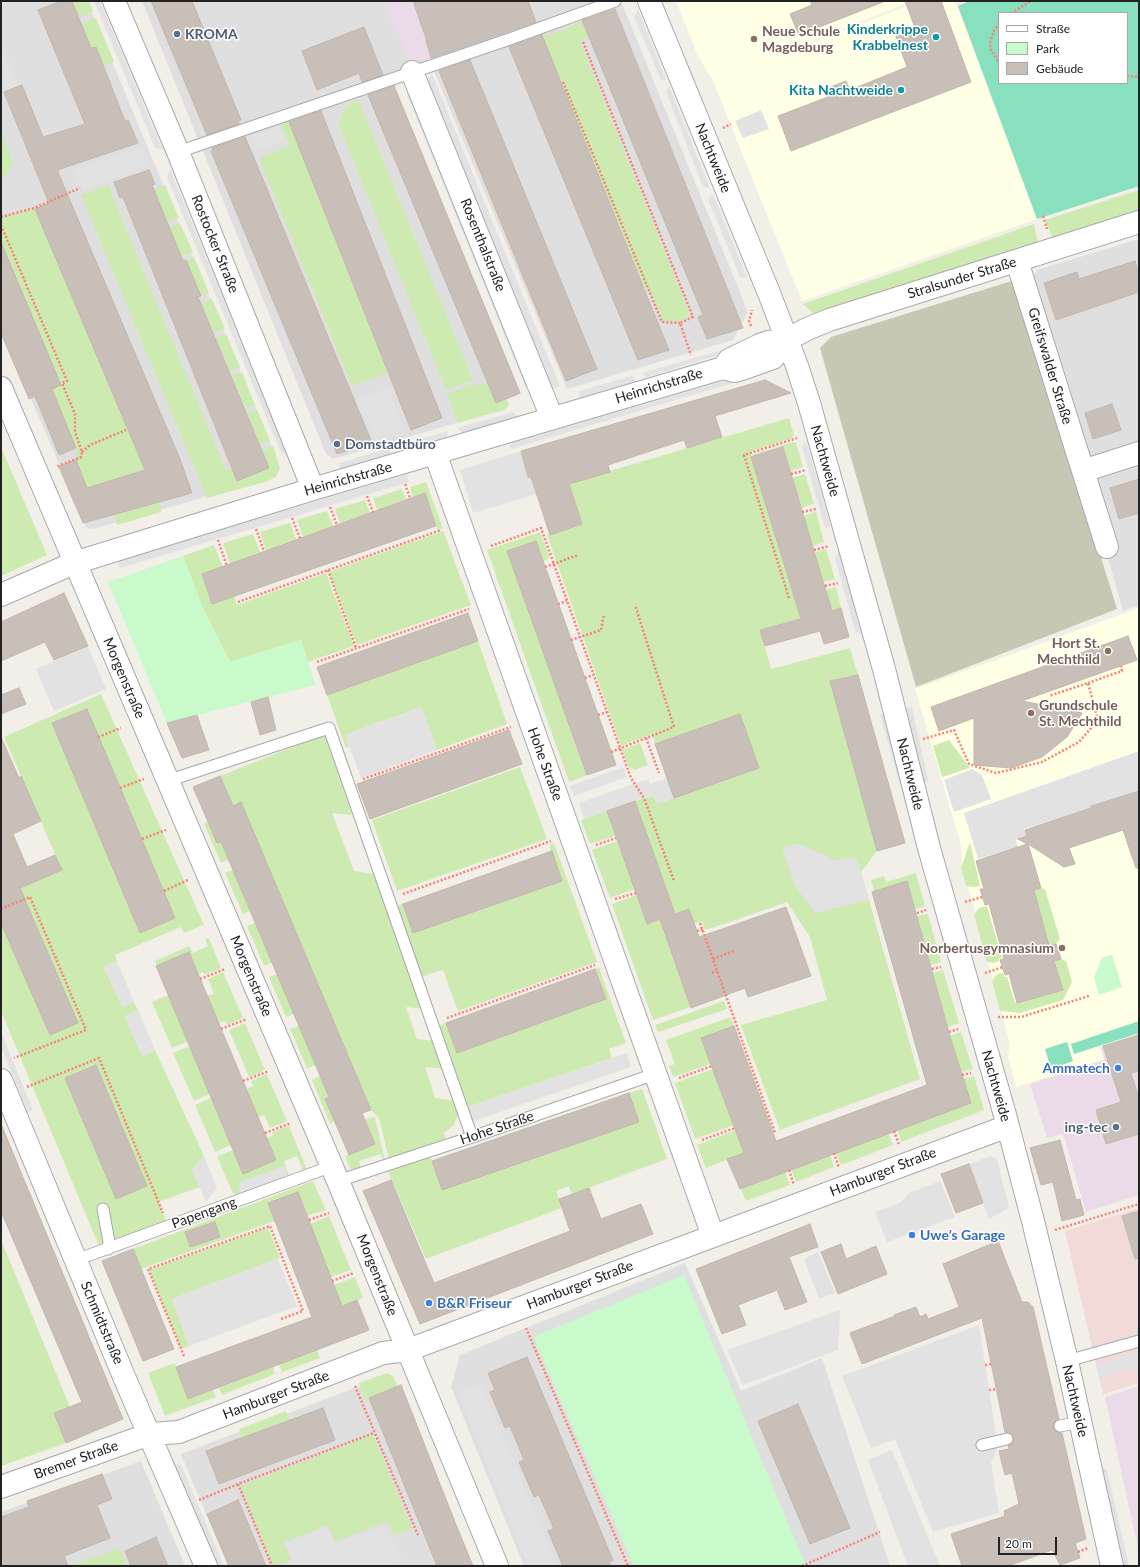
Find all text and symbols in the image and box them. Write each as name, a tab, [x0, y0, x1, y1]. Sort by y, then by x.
legend	[998, 12, 1128, 84]
place label: Kinderkrippe Krabbelnest	[847, 21, 928, 54]
text: Straße	[1036, 21, 1070, 36]
place label: Neue Schule Magdeburg	[762, 23, 840, 56]
place label: KROMA	[185, 26, 238, 42]
marker: KROMA	[172, 29, 182, 39]
marker: Kinderkrippe Krabbelnest	[931, 32, 941, 42]
marker: Neue Schule Magdeburg	[749, 34, 759, 44]
text: Park	[1036, 41, 1059, 56]
text: Gebäude	[1036, 61, 1083, 76]
place label: Kita Nachtweide	[789, 82, 893, 98]
marker: Kita Nachtweide	[896, 85, 906, 95]
street label: Nachtweide	[691, 121, 735, 195]
street label: Rostocker Straße	[188, 192, 242, 296]
street label: Rosenthalstraße	[457, 196, 509, 294]
street label: Stralsunder Straße	[906, 253, 1018, 303]
street label: Greifswalder Straße	[1024, 305, 1076, 427]
street label: Heinrichstraße	[613, 365, 705, 407]
street label: Nachtweide	[807, 423, 843, 499]
place label: Domstadtbüro	[345, 436, 436, 452]
marker: Domstadtbüro	[332, 439, 342, 449]
street label: Heinrichstraße	[302, 458, 394, 500]
street label: Morgenstraße	[99, 635, 149, 721]
place label: Hort St. Mechthild	[1037, 635, 1100, 668]
marker: Hort St. Mechthild	[1103, 646, 1113, 656]
place label: Grundschule St. Mechthild	[1039, 697, 1121, 730]
marker: Grundschule St. Mechthild	[1026, 708, 1036, 718]
street label: Hohe Straße	[524, 725, 566, 803]
street label: Nachtweide	[893, 736, 927, 812]
street label: Morgenstraße	[226, 933, 276, 1019]
place label: Norbertusgymnasium	[919, 940, 1054, 956]
marker: Norbertusgymnasium	[1057, 943, 1067, 953]
street label: Nachtweide	[978, 1048, 1014, 1124]
place label: Ammatech	[1043, 1060, 1110, 1076]
marker: Ammatech	[1113, 1063, 1123, 1073]
street label: Hohe Straße	[458, 1108, 536, 1148]
place label: ing-tec	[1065, 1119, 1108, 1135]
marker: ing-tec	[1111, 1122, 1121, 1132]
street label: Hamburger Straße	[827, 1144, 939, 1200]
street label: Papengang	[169, 1194, 239, 1232]
place label: Uwe’s Garage	[920, 1227, 1005, 1243]
marker: Uwe’s Garage	[907, 1230, 917, 1240]
street label: Morgenstraße	[353, 1232, 401, 1318]
street label: Hamburger Straße	[524, 1257, 636, 1313]
street label: Schmidtstraße	[77, 1279, 127, 1367]
place label: B&R Friseur	[437, 1295, 512, 1311]
marker: B&R Friseur	[424, 1298, 434, 1308]
street label: Nachtweide	[1059, 1363, 1091, 1439]
street label: Hamburger Straße	[220, 1367, 332, 1423]
street label: Bremer Straße	[32, 1437, 120, 1483]
scale bar	[1000, 1529, 1059, 1555]
text: 20 m	[1005, 1536, 1032, 1551]

